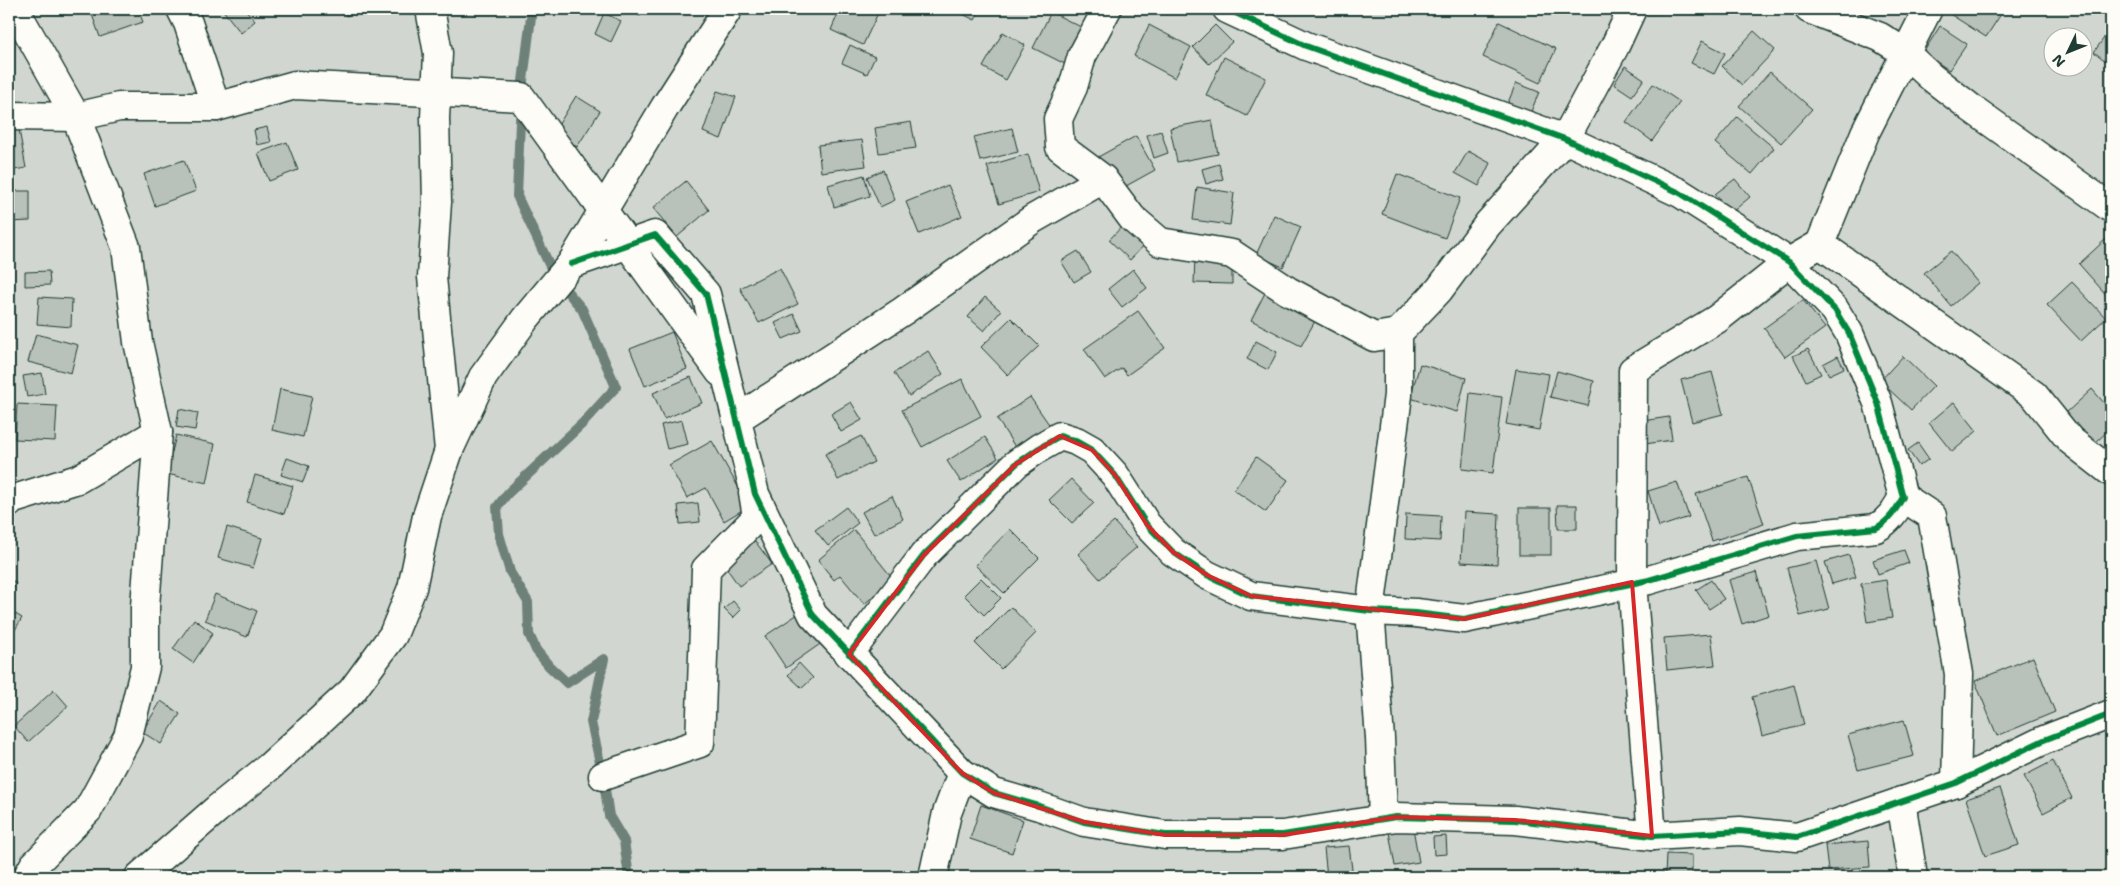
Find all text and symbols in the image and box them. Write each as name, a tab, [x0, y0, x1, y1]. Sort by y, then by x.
north arrow	[2042, 28, 2092, 78]
text: N	[2048, 51, 2069, 71]

